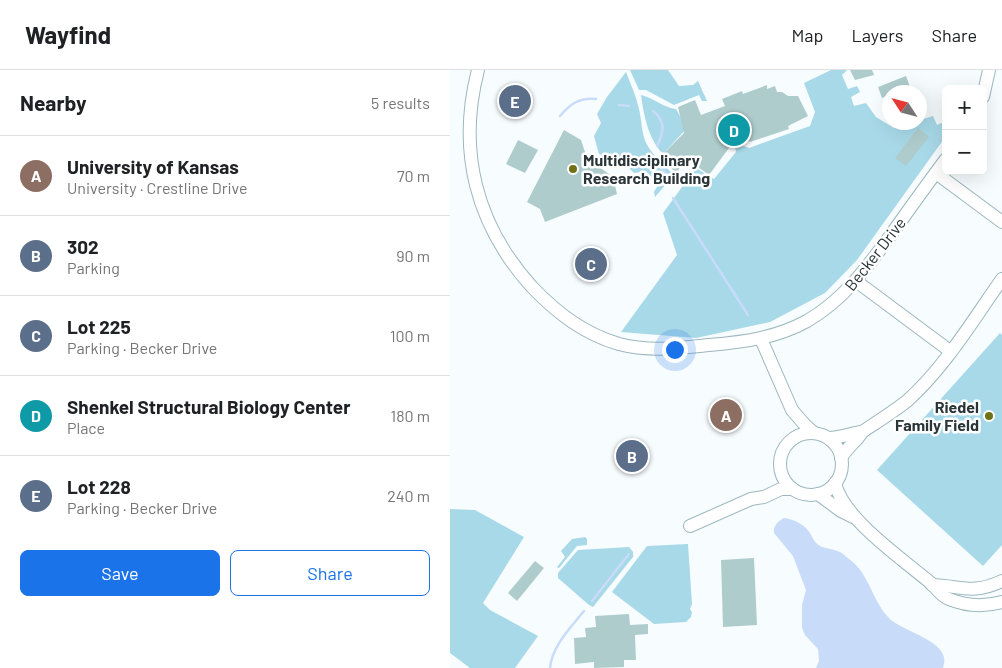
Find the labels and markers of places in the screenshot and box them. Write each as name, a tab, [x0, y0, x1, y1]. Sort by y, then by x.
pin: E	[499, 82, 531, 120]
pin: D	[718, 111, 750, 149]
place label: Multidisciplinary Research Building	[583, 150, 710, 187]
marker: Multidisciplinary Research Building	[567, 163, 579, 175]
pin: C	[575, 245, 607, 283]
pin: A	[710, 396, 742, 434]
place label: Riedel Family Field	[895, 397, 979, 434]
marker: Riedel Family Field	[983, 410, 995, 422]
pin: B	[616, 437, 648, 475]

